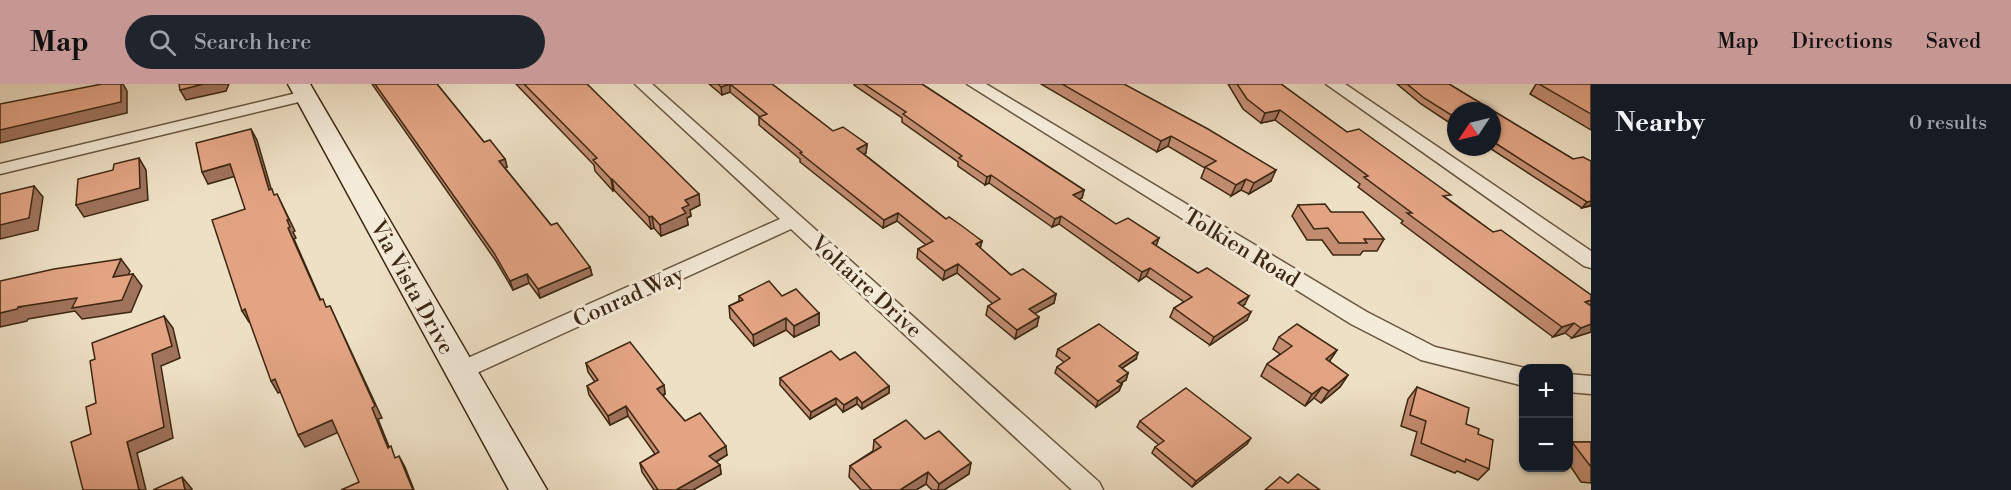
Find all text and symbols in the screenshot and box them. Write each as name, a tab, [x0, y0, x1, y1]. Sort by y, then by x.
search box	[125, 15, 545, 69]
text: Map	[30, 25, 89, 60]
icon: search	[146, 26, 179, 59]
text: Search here	[194, 29, 311, 56]
text: Map	[1717, 29, 1759, 55]
text: Directions	[1792, 29, 1893, 55]
text: Saved	[1926, 29, 1981, 55]
north arrow	[1447, 102, 1501, 156]
text: Nearby	[1615, 107, 1705, 139]
text: 0 results	[1909, 111, 1987, 136]
street label: Tolkien Road	[1178, 203, 1305, 294]
street label: Via Vista Drive	[363, 215, 460, 359]
street label: Voltaire Drive	[804, 230, 927, 344]
street label: Conrad Way	[569, 261, 688, 334]
map controls	[1519, 364, 1573, 472]
button: +	[1519, 364, 1573, 418]
button: −	[1519, 418, 1573, 472]

